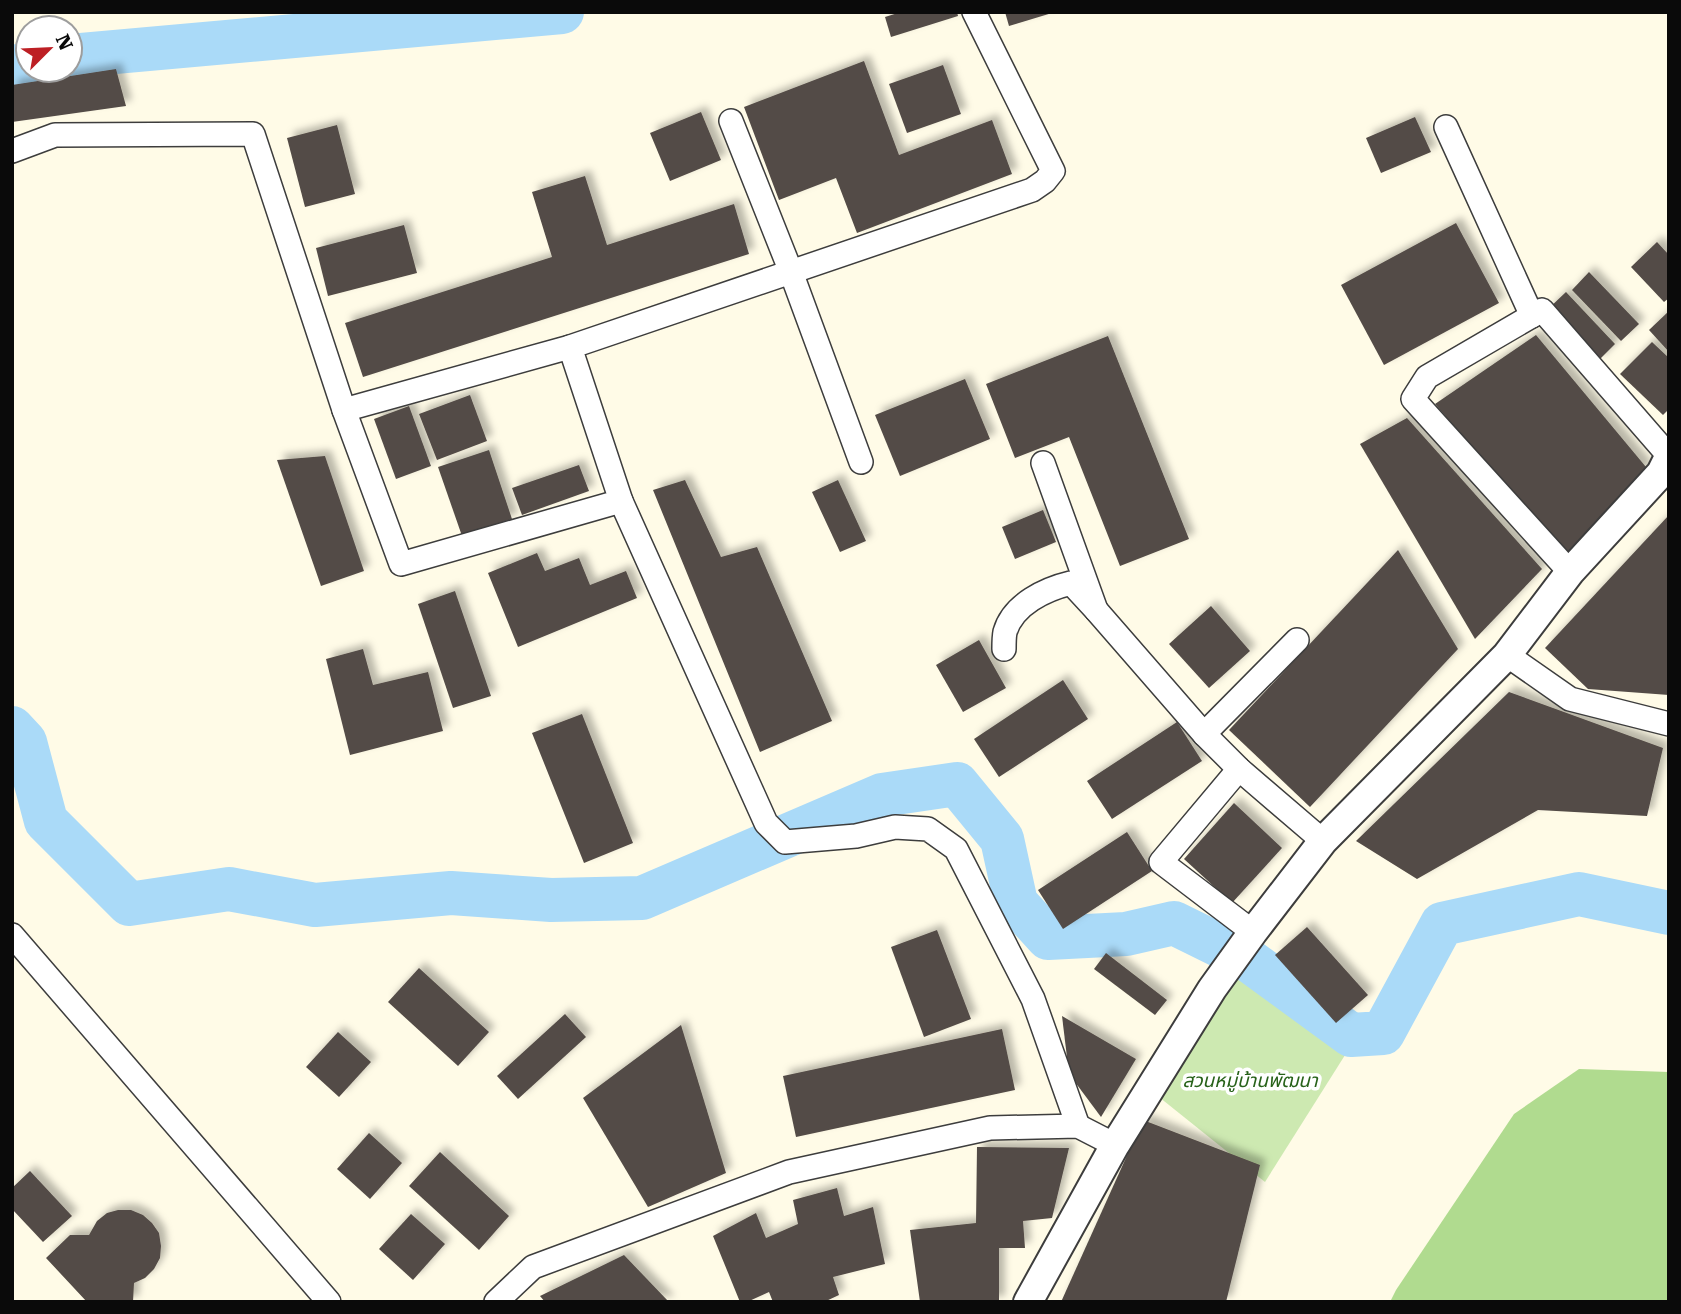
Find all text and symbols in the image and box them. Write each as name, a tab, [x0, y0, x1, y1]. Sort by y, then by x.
north arrow	[14, 14, 84, 84]
text: N	[51, 31, 78, 54]
park label: สวนหมู่บ้านพัฒนา	[1182, 1069, 1319, 1093]

